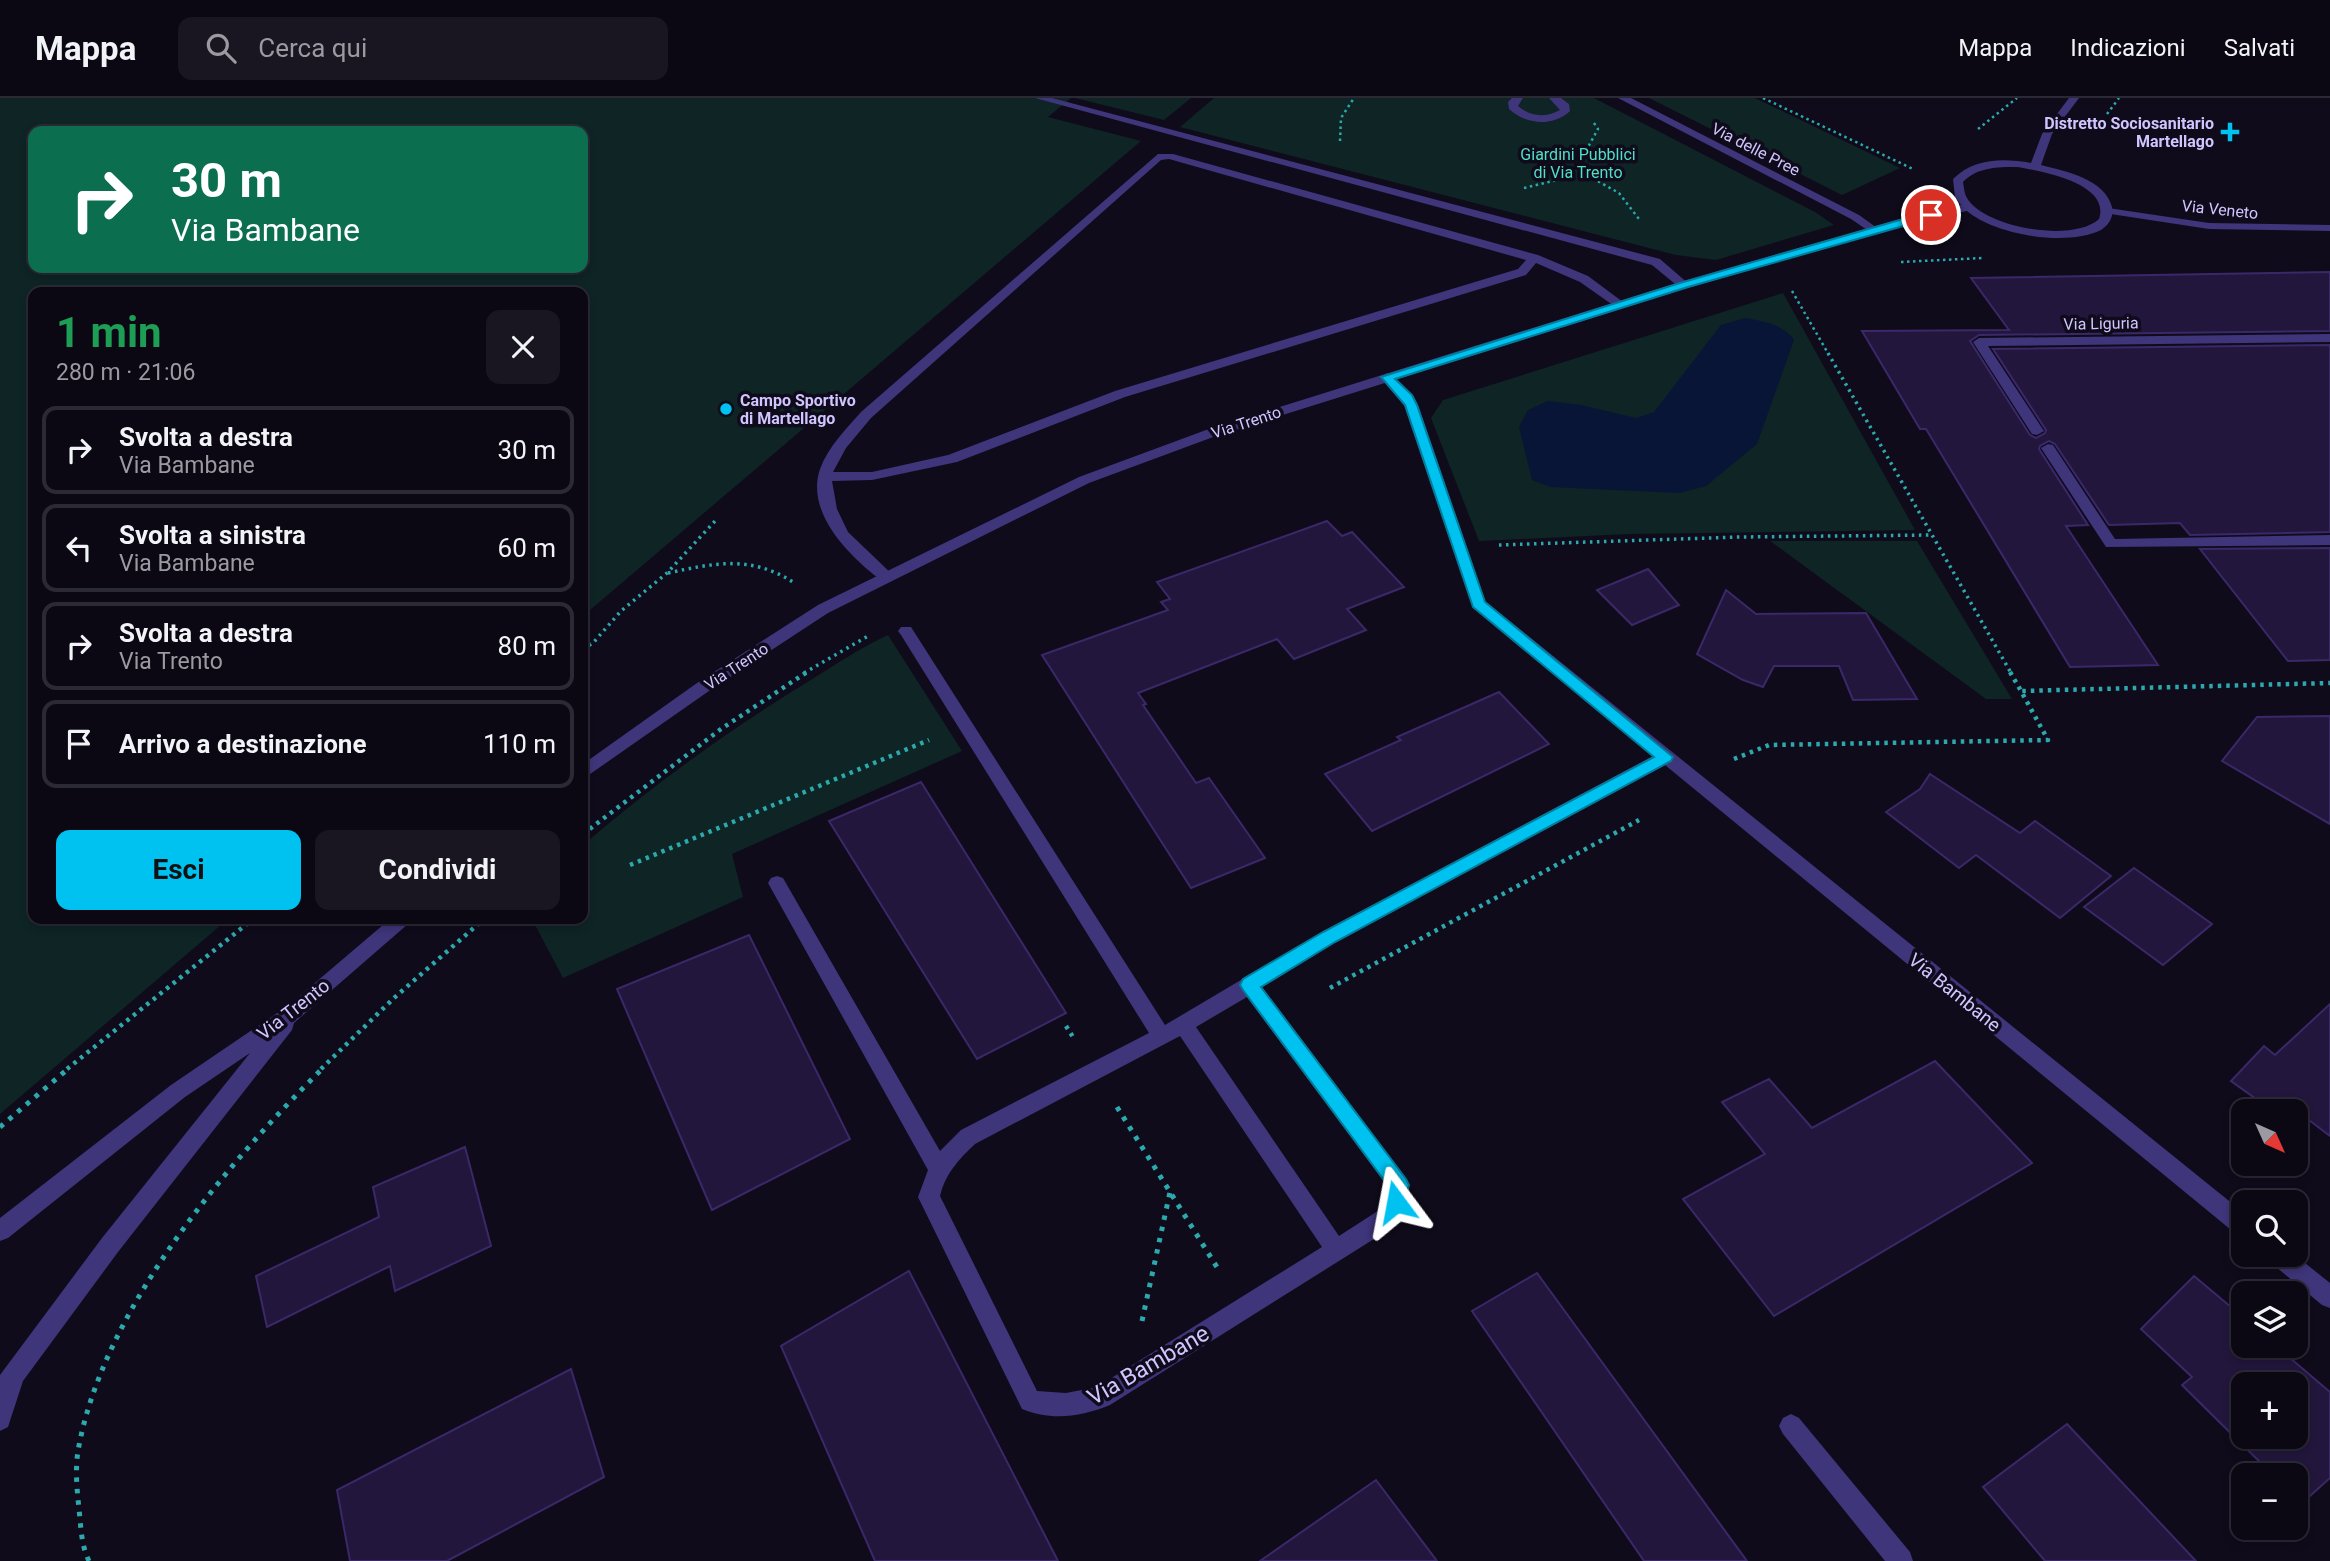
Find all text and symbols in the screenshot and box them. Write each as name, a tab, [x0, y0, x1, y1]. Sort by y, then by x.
search box	[178, 17, 668, 80]
text: Mappa	[35, 29, 136, 68]
icon: search	[202, 29, 240, 67]
text: Cerca qui	[258, 33, 367, 63]
text: Mappa	[1958, 34, 2032, 62]
text: Indicazioni	[2070, 34, 2186, 62]
text: Salvati	[2224, 34, 2295, 62]
place label: Distretto Sociosanitario Martellago	[2044, 114, 2214, 151]
street label: Via delle Pree	[1708, 119, 1803, 180]
marker: Distretto Sociosanitario Martellago	[2220, 122, 2240, 142]
park label: Giardini Pubblici di Via Trento	[1520, 145, 1636, 182]
text: 30 m	[171, 152, 282, 209]
icon: right	[56, 154, 147, 245]
pin	[1901, 185, 1961, 245]
icon: arrive	[1912, 196, 1950, 234]
street label: Via Veneto	[2181, 196, 2259, 223]
text: Via Bambane	[171, 211, 360, 249]
text: 1 min	[56, 308, 162, 357]
button: close	[486, 310, 560, 384]
street label: Via Liguria	[2063, 313, 2139, 334]
text: 280 m · 21:06	[56, 359, 195, 386]
place label: Campo Sportivo di Martellago	[740, 391, 856, 428]
marker: Campo Sportivo di Martellago	[718, 401, 734, 417]
street label: Via Trento	[1209, 402, 1283, 443]
text: Svolta a destra	[119, 422, 293, 452]
icon: right	[60, 431, 98, 469]
text: 30 m	[498, 435, 556, 465]
text: Via Bambane	[119, 452, 255, 479]
text: Svolta a sinistra	[119, 520, 306, 550]
icon: left	[60, 529, 98, 567]
text: 60 m	[498, 533, 556, 563]
text: Via Bambane	[119, 550, 255, 577]
text: Svolta a destra	[119, 618, 293, 648]
icon: right	[60, 627, 98, 665]
text: 80 m	[498, 631, 556, 661]
street label: Via Trento	[701, 639, 772, 694]
text: Via Trento	[119, 648, 223, 675]
icon: arrive	[60, 725, 98, 763]
text: Arrivo a destinazione	[119, 729, 366, 759]
text: 110 m	[483, 729, 556, 759]
button: Esci	[56, 830, 301, 910]
button: Condividi	[315, 830, 560, 910]
street label: Via Bambane	[1904, 948, 2006, 1037]
street label: Via Trento	[252, 974, 334, 1045]
north arrow	[2231, 1099, 2308, 1176]
map controls	[2231, 1099, 2308, 1540]
position arrow	[1359, 1165, 1433, 1239]
button: search	[2231, 1190, 2308, 1267]
button: layers	[2231, 1281, 2308, 1358]
street label: Via Bambane	[1083, 1320, 1214, 1411]
button: +	[2231, 1372, 2308, 1449]
button: −	[2231, 1463, 2308, 1540]

